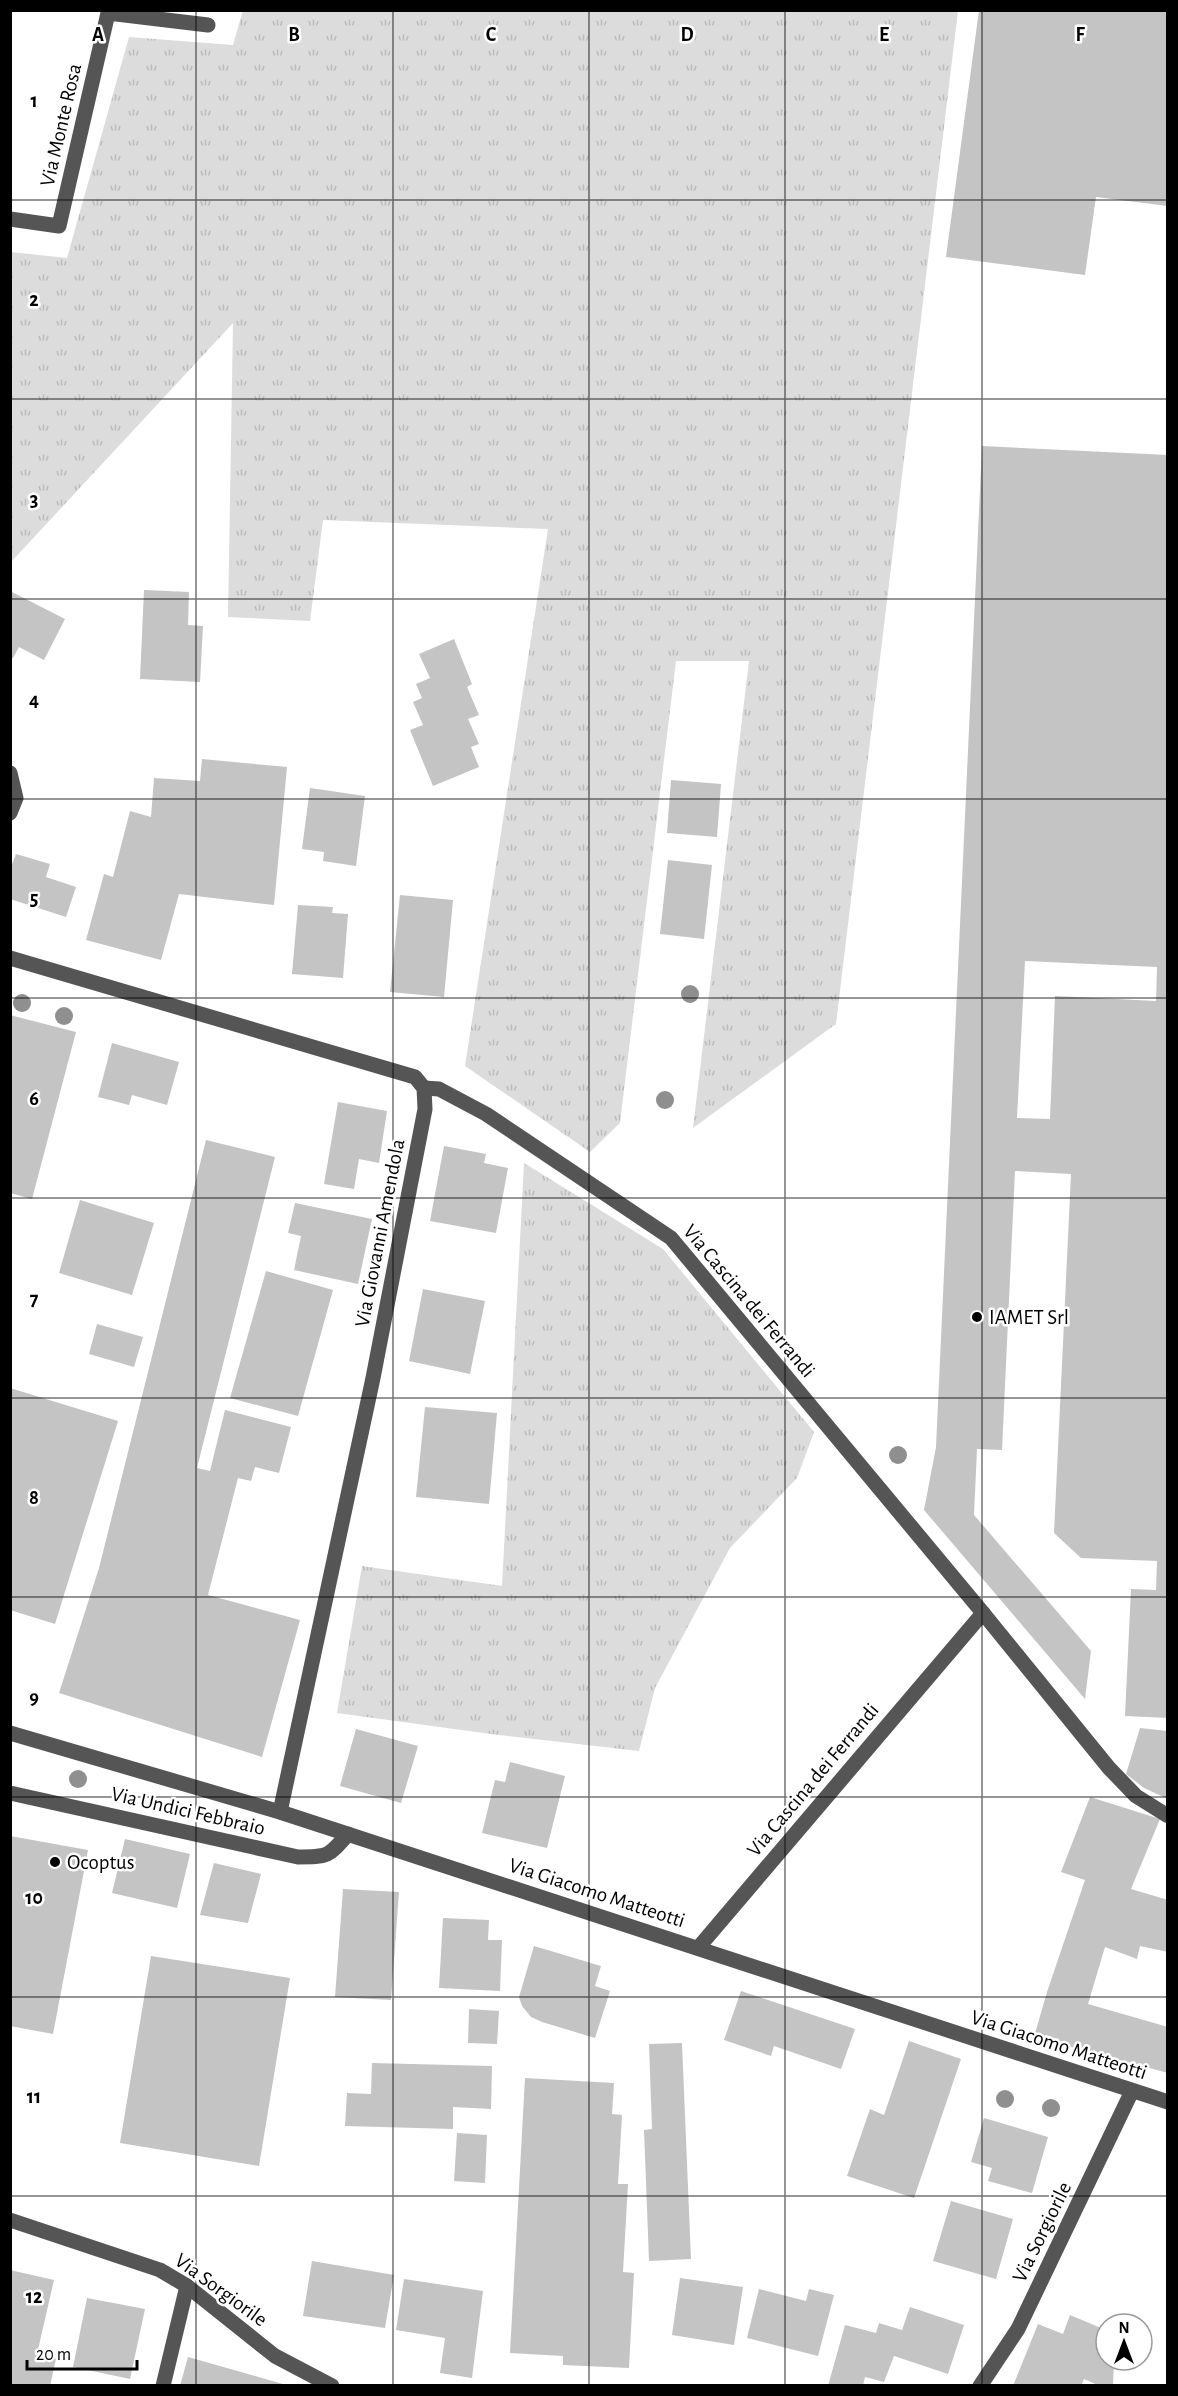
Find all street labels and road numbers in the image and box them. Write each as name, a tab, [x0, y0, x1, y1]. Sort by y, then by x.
street label: Via Monte Rosa	[37, 61, 85, 188]
street label: Via Giovanni Amendola	[351, 1137, 409, 1329]
street label: Via Cascina dei Ferrandi	[679, 1221, 819, 1381]
street label: Via Cascina dei Ferrandi	[743, 1700, 883, 1860]
street label: Via Undici Febbraio	[109, 1783, 267, 1839]
street label: Via Giacomo Matteotti	[506, 1855, 688, 1931]
street label: Via Giacomo Matteotti	[968, 2007, 1150, 2083]
street label: Via Sorgiorile	[1009, 2179, 1075, 2285]
street label: Via Sorgiorile	[171, 2250, 271, 2330]

